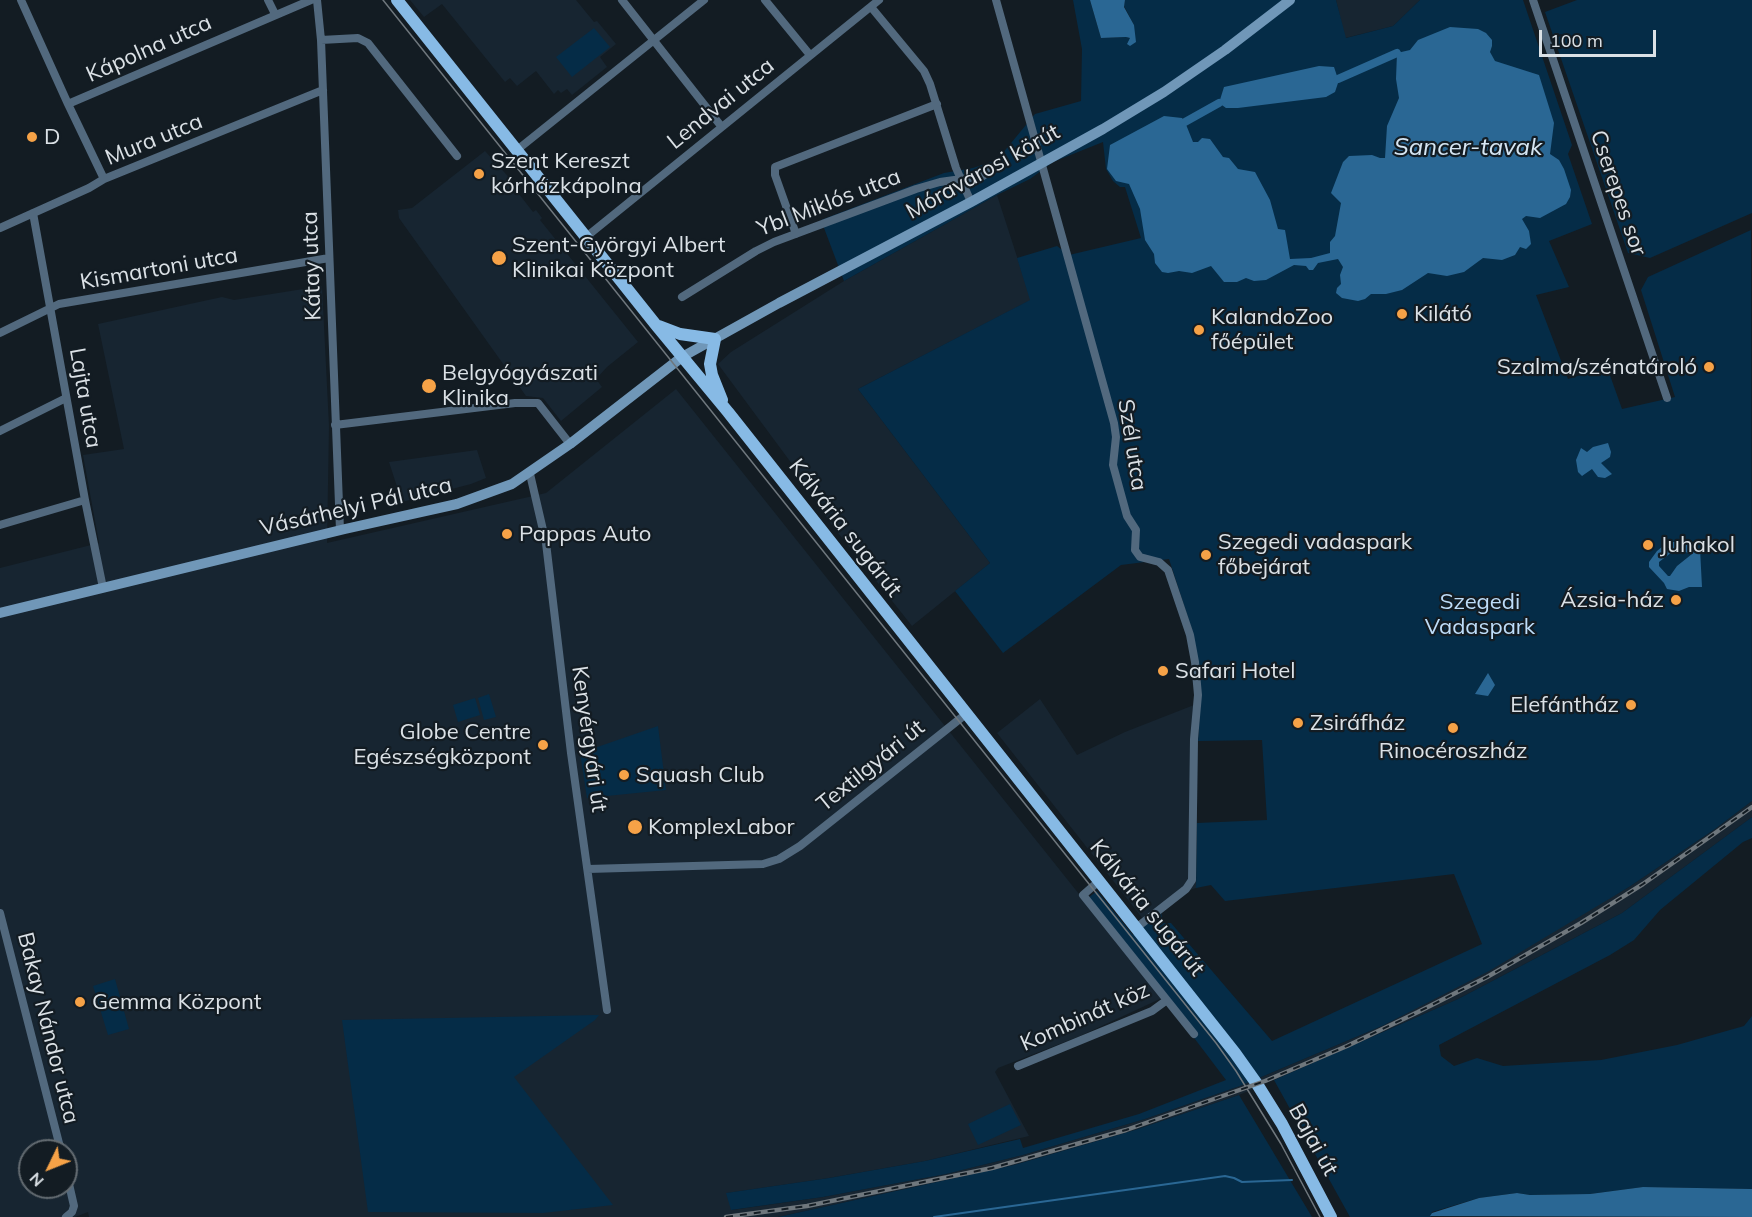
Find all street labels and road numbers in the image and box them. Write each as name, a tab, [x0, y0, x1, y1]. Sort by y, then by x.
street label: Kápolna utca	[82, 10, 216, 88]
street label: Lendvai utca	[662, 53, 780, 155]
street label: Mura utca	[101, 109, 207, 171]
street label: Móravárosi körút	[902, 119, 1064, 225]
street label: Cserepes sor	[1584, 127, 1652, 259]
street label: Ybl Miklós utca	[753, 163, 905, 243]
street label: Kátay utca	[297, 211, 327, 321]
street label: Kismartoni utca	[78, 242, 240, 296]
street label: Lajta utca	[63, 346, 107, 450]
street label: Szél utca	[1112, 397, 1152, 493]
street label: Kálvária sugárút	[783, 454, 907, 602]
street label: Vásárhelyi Pál utca	[257, 472, 455, 542]
street label: Kenyérgyári út	[566, 664, 612, 814]
street label: Textilgyári út	[812, 715, 930, 817]
street label: Kálvária sugárút	[1084, 834, 1210, 982]
street label: Bakay Nándor utca	[11, 930, 85, 1126]
street label: Kombinát köz	[1016, 977, 1154, 1057]
street label: Bajai út	[1283, 1100, 1343, 1180]

